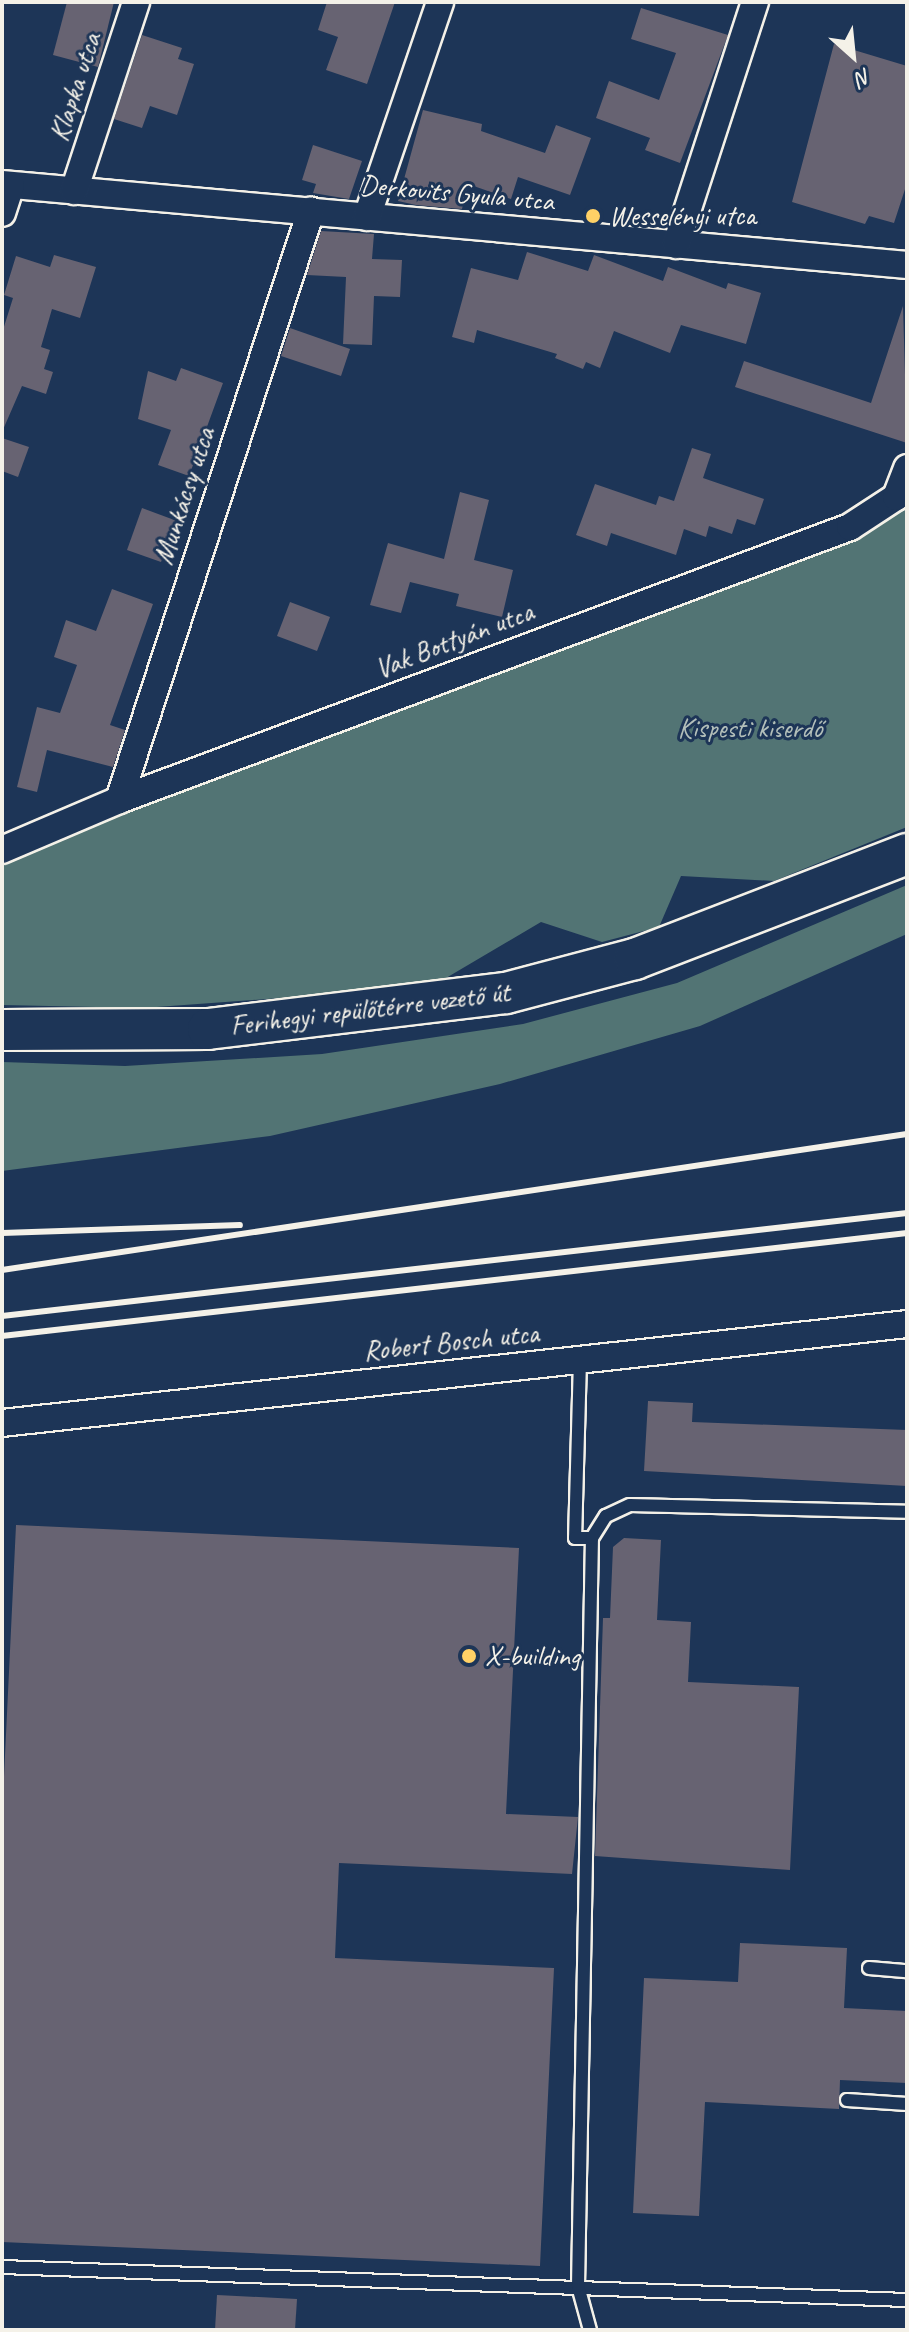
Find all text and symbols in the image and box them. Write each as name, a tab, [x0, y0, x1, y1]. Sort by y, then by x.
north arrow	[813, 16, 893, 96]
street label: Klapka utca	[42, 29, 108, 145]
text: N	[851, 62, 876, 93]
street label: Derkovits Gyula utca	[360, 168, 554, 218]
place label: Wesselényi utca	[609, 199, 755, 233]
marker: Wesselényi utca	[584, 207, 602, 225]
street label: Munkácsy utca	[146, 423, 222, 569]
street label: Vak Bottyán utca	[370, 595, 538, 685]
park label: Kispesti kiserdő	[678, 711, 822, 745]
street label: Ferihegyi repülőtérre vezető út	[228, 975, 512, 1043]
street label: Robert Bosch utca	[362, 1316, 540, 1368]
place label: X-building	[485, 1639, 580, 1673]
marker: X-building	[460, 1647, 478, 1665]

